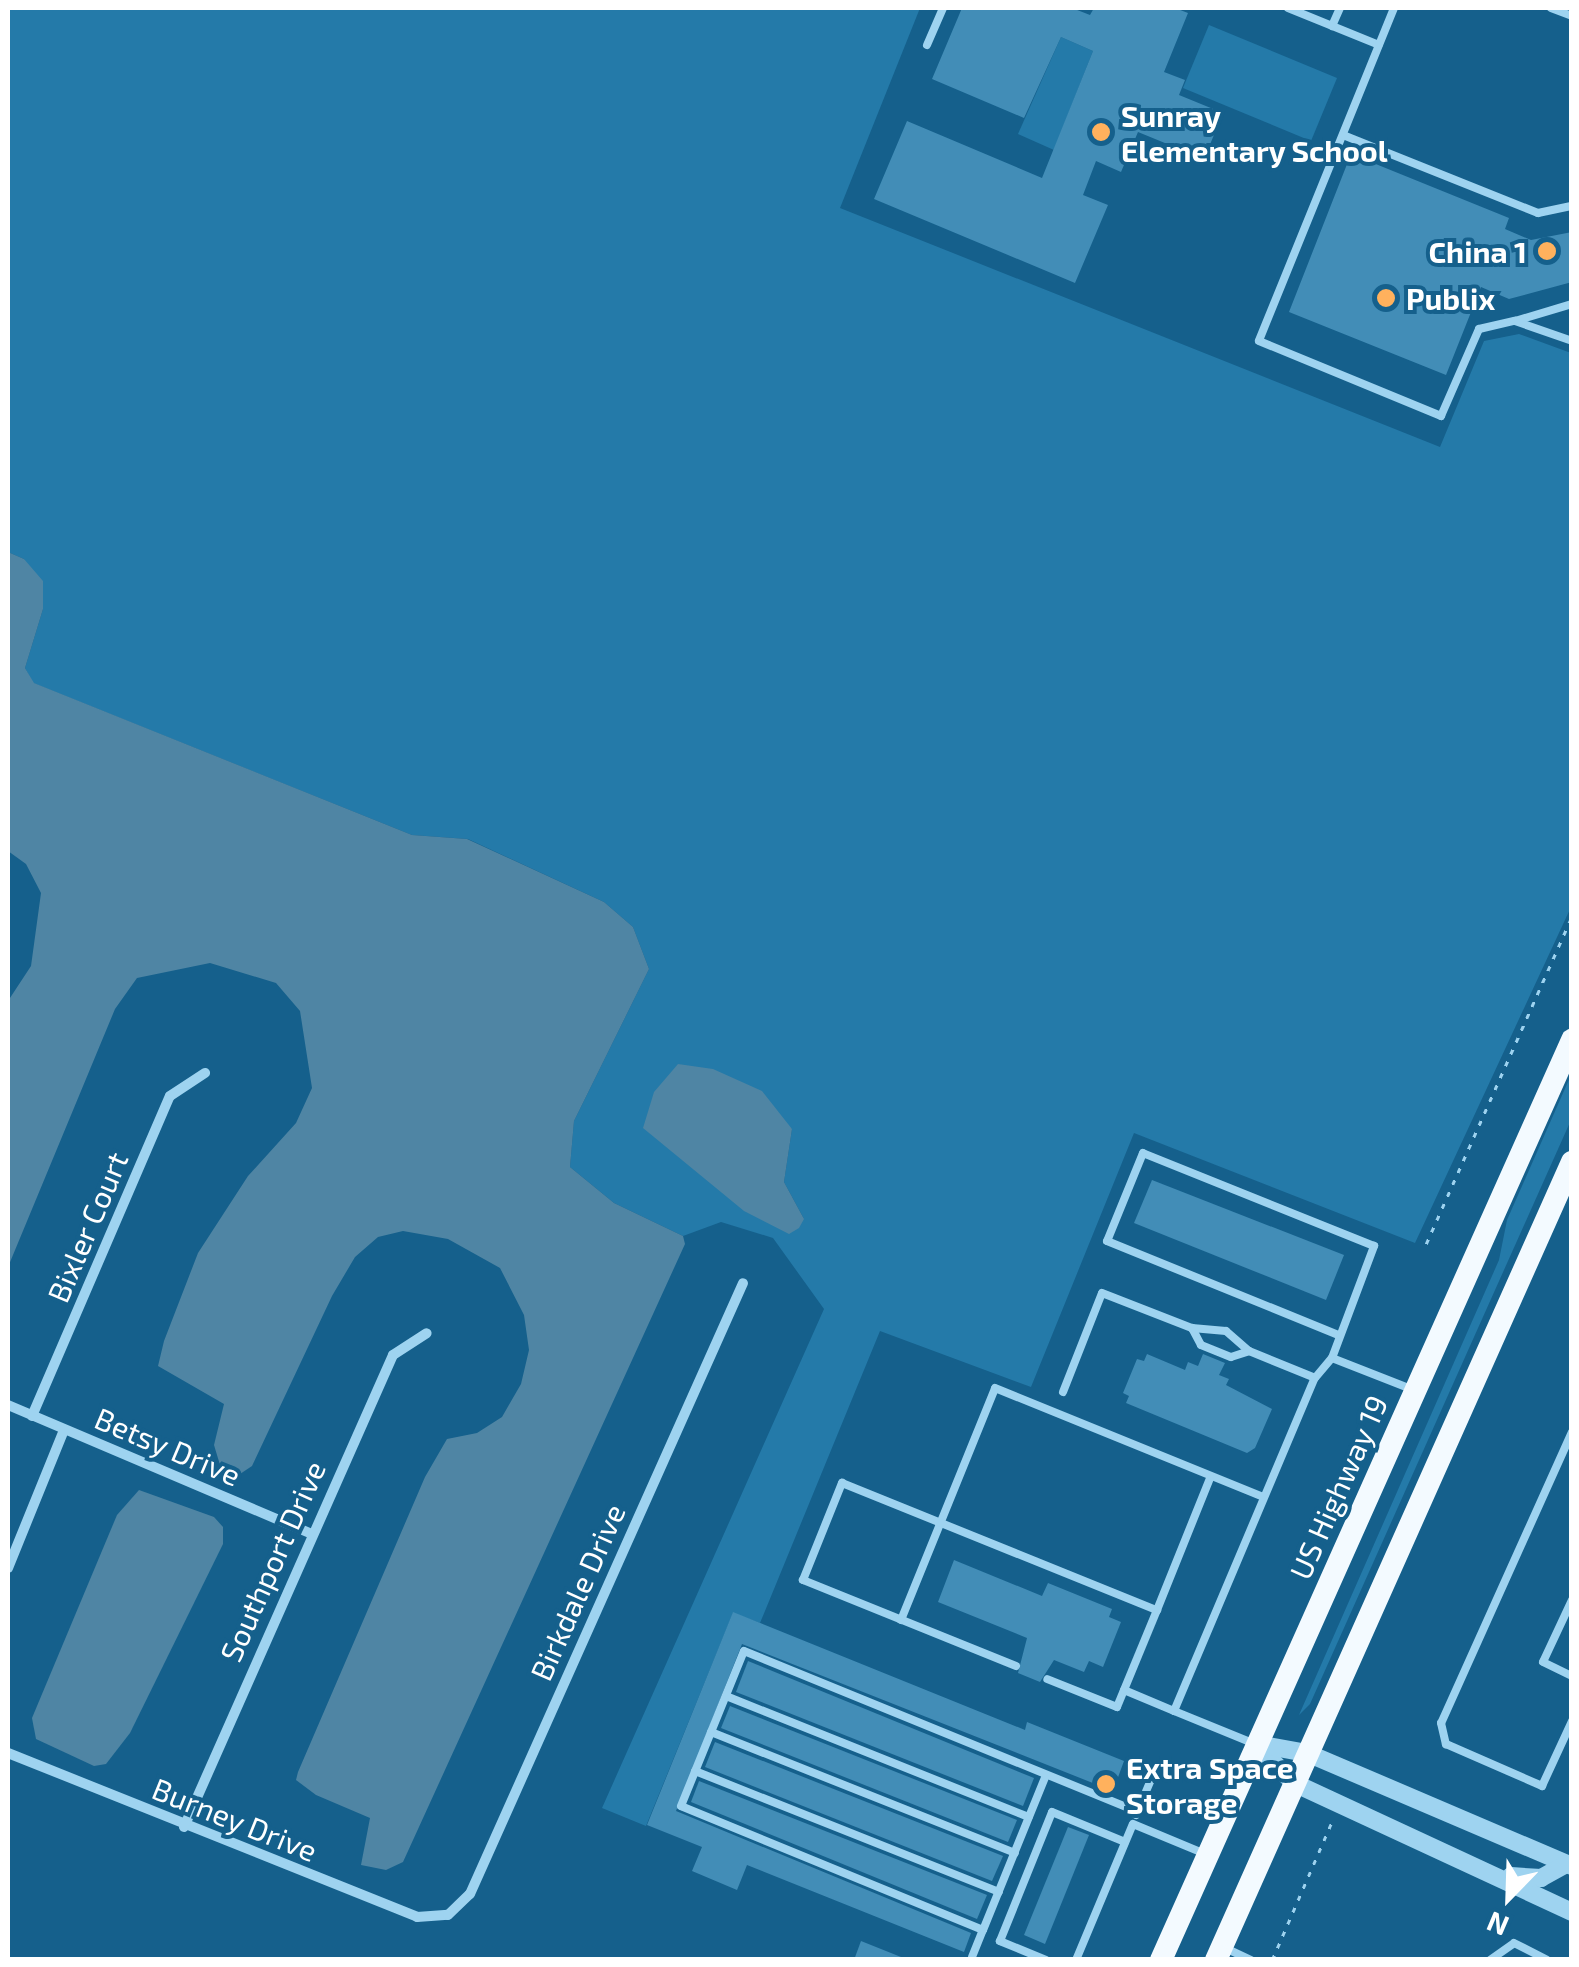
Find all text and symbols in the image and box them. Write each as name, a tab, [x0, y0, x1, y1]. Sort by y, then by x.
place label: Sunray Elementary School	[1121, 97, 1388, 168]
marker: Sunray Elementary School	[1090, 121, 1112, 143]
place label: China 1	[1428, 233, 1527, 269]
marker: China 1	[1536, 240, 1558, 262]
place label: Publix	[1406, 280, 1495, 316]
marker: Publix	[1375, 287, 1397, 309]
street label: Bixler Court	[39, 1146, 135, 1308]
street label: US Highway 19	[1281, 1389, 1395, 1585]
street label: Betsy Drive	[90, 1399, 246, 1493]
street label: Southport Drive	[212, 1455, 332, 1667]
street label: Birkdale Drive	[522, 1498, 632, 1686]
place label: Extra Space Storage	[1126, 1749, 1294, 1820]
street label: Burney Drive	[147, 1770, 323, 1868]
marker: Extra Space Storage	[1095, 1773, 1117, 1795]
north arrow	[1459, 1847, 1559, 1947]
text: N	[1481, 1905, 1513, 1944]

